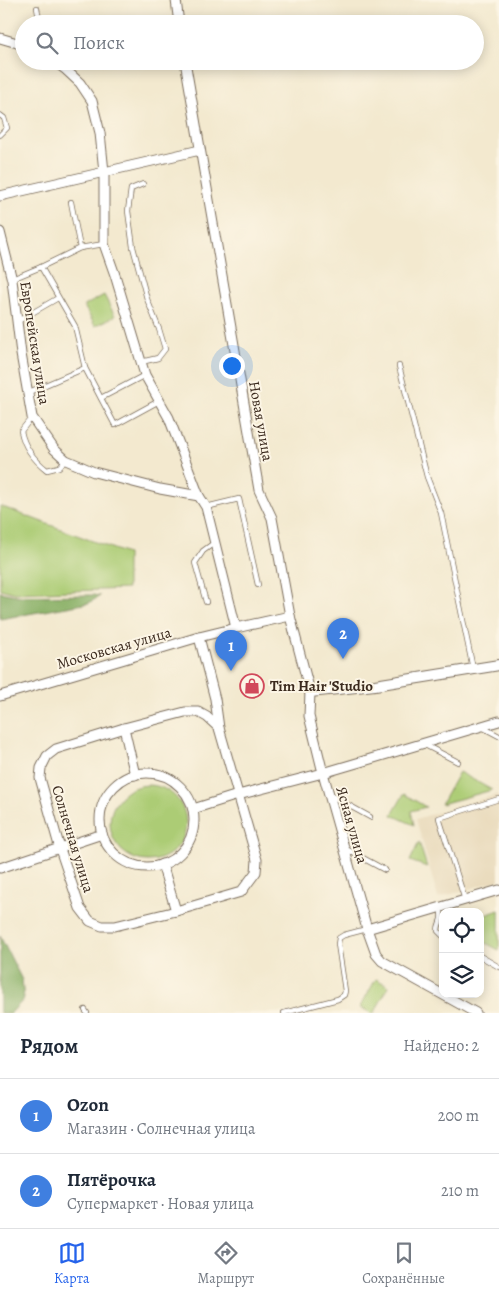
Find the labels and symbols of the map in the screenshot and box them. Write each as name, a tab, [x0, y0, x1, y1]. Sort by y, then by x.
street label: Европейская улица	[15, 280, 55, 406]
your location	[219, 353, 245, 379]
street label: Новая улица	[244, 379, 278, 463]
pin: 2	[327, 618, 359, 659]
street label: Московская улица	[54, 622, 174, 674]
pin: 1	[215, 630, 247, 671]
shop icon: Tim Hair 'Studio	[239, 673, 265, 699]
place label: Tim Hair 'Studio	[270, 676, 373, 696]
street label: Солнечная улица	[47, 783, 99, 895]
street label: Ясная улица	[331, 784, 373, 866]

